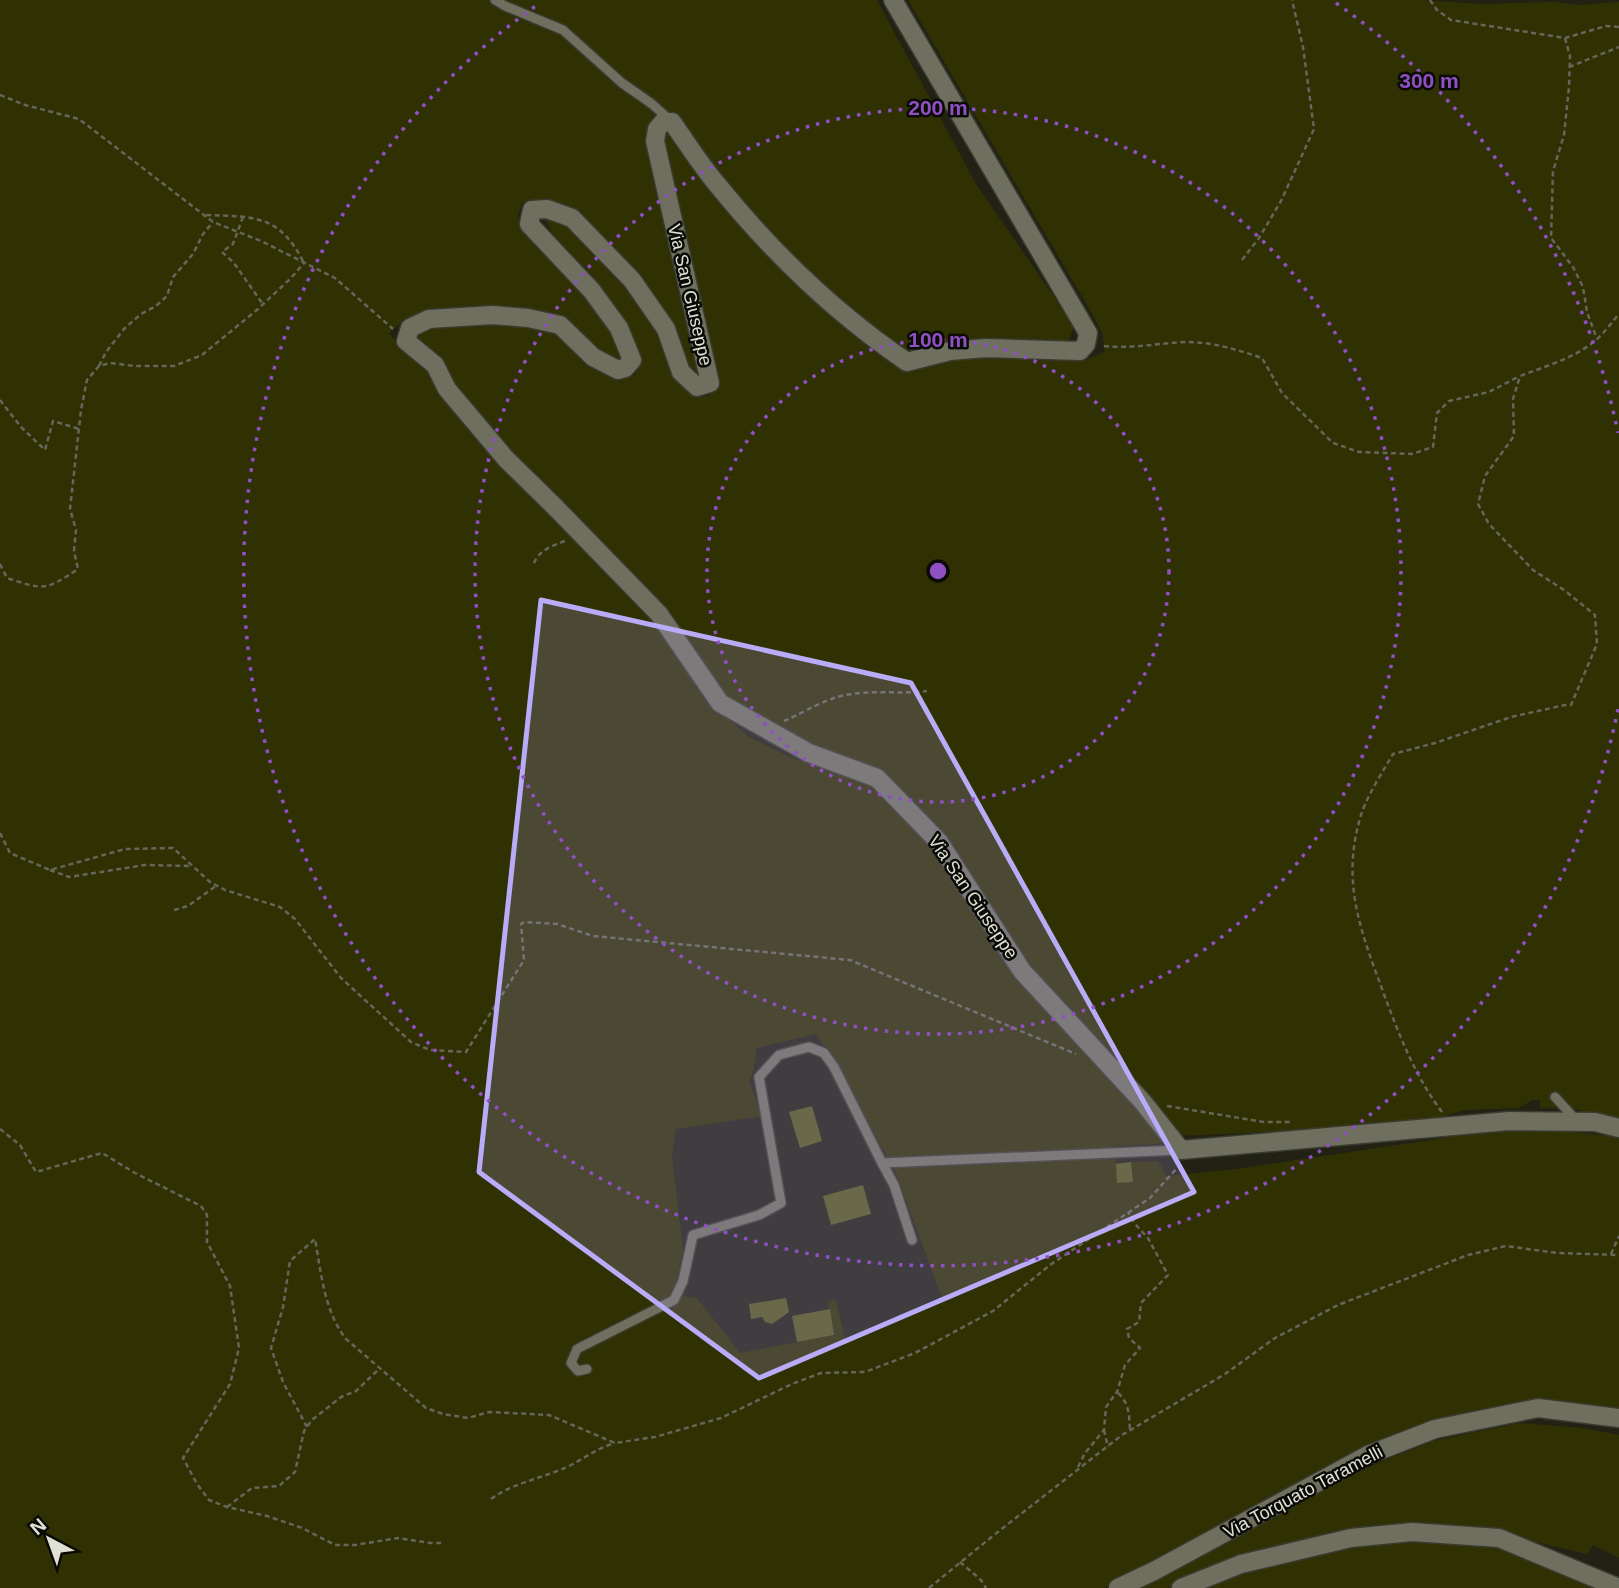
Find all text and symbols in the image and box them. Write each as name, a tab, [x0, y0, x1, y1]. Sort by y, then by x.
text: 300 m	[1399, 69, 1459, 92]
text: 200 m	[908, 96, 968, 119]
street label: Via San Giuseppe	[664, 222, 716, 368]
text: 100 m	[908, 328, 968, 351]
centre of rings	[926, 559, 950, 583]
street label: Via San Giuseppe	[924, 831, 1022, 963]
street label: Via Torquato Taramelli	[1220, 1442, 1386, 1542]
north arrow	[14, 1504, 84, 1574]
text: N	[26, 1514, 50, 1539]

